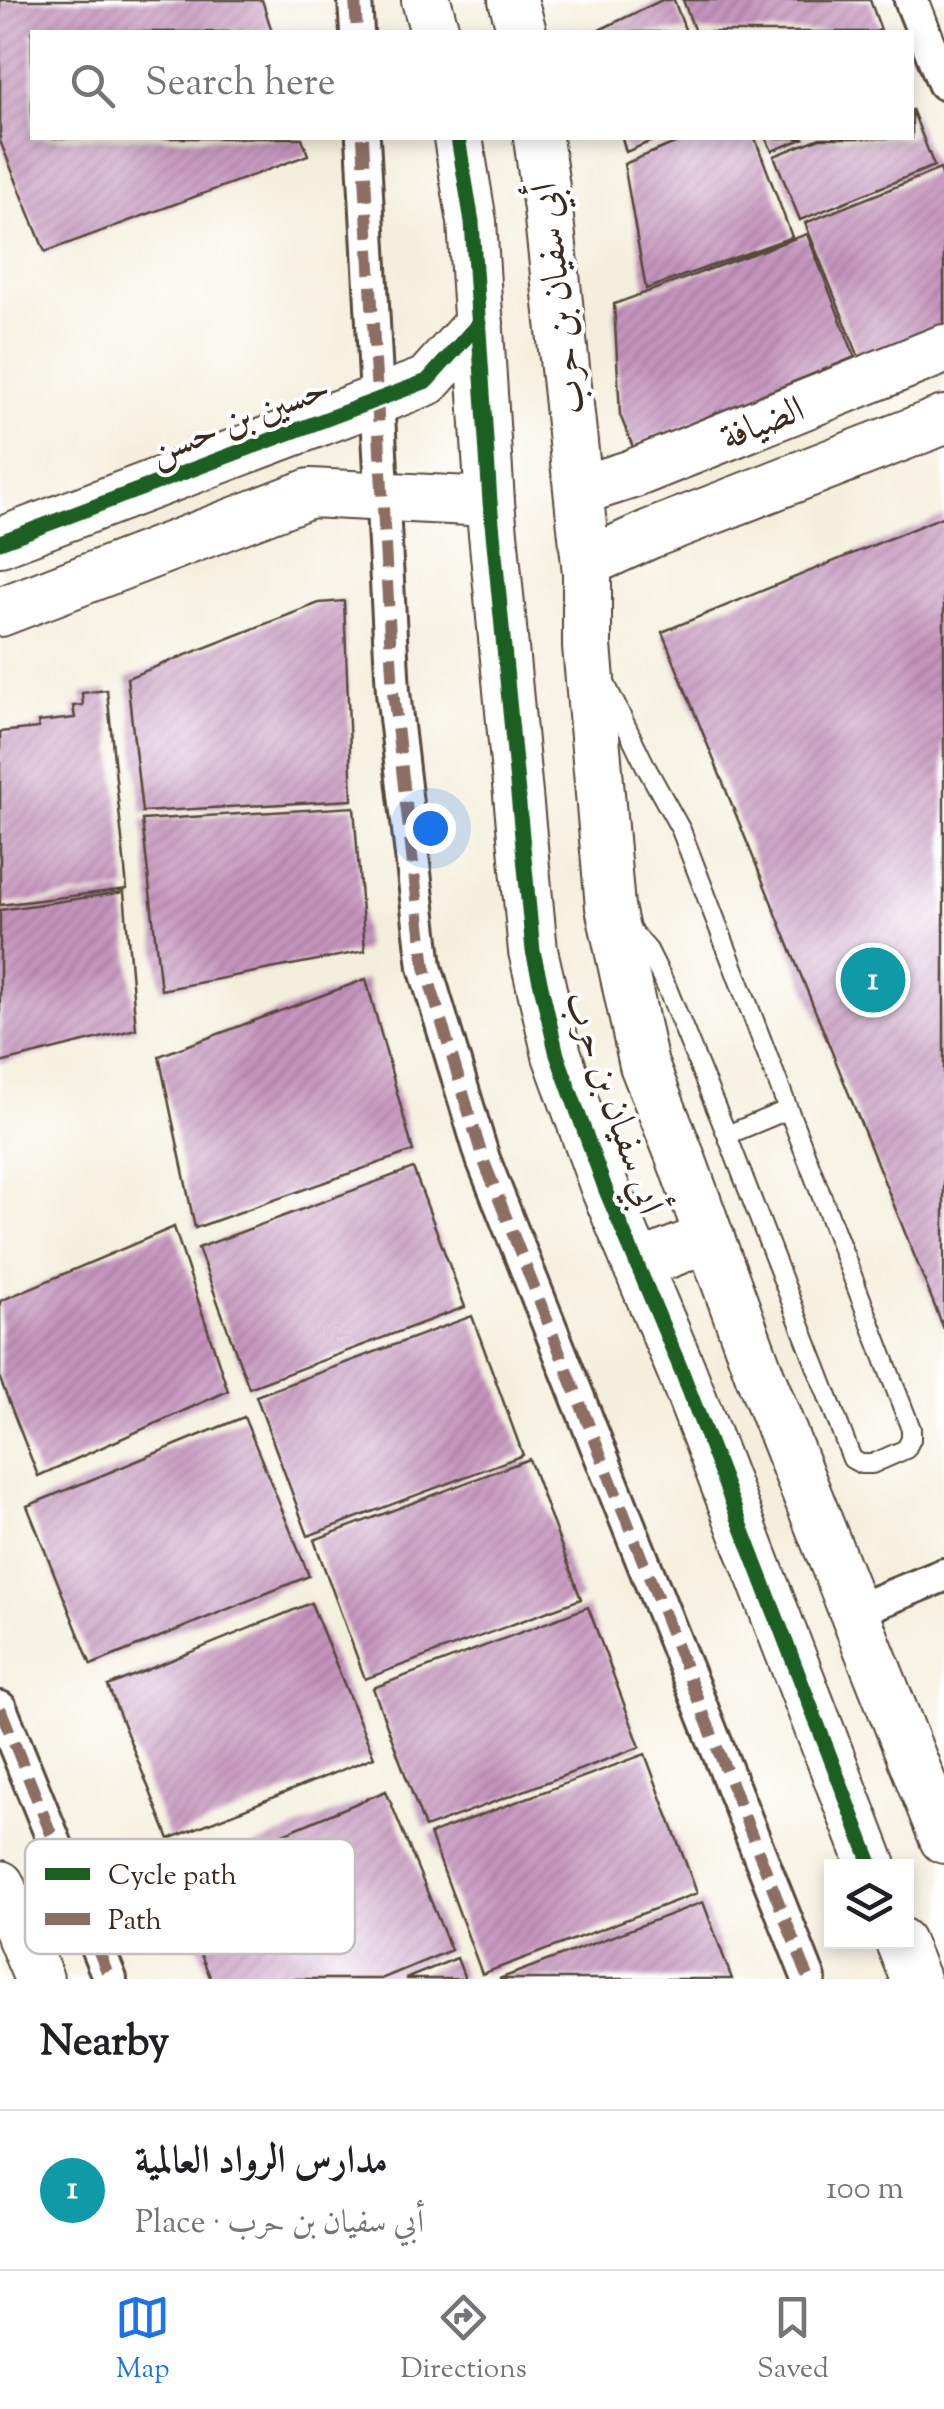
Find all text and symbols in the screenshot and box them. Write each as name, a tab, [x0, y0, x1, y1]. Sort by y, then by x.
search box	[30, 30, 914, 140]
icon: search	[65, 58, 120, 113]
text: Search here	[145, 58, 336, 112]
street label: أبي سفيان بن حرب	[517, 179, 602, 418]
street label: حسين بن حسن	[142, 363, 339, 481]
street label: الضيافة	[714, 385, 813, 467]
your location	[405, 803, 456, 854]
pin: 1	[840, 942, 906, 1018]
street label: أبي سفيان بن حرب	[548, 983, 678, 1223]
legend	[25, 1839, 355, 1954]
text: Cycle path	[108, 1857, 237, 1897]
map controls	[824, 1859, 914, 1949]
button: layers	[824, 1859, 914, 1949]
text: Path	[108, 1902, 162, 1942]
text: Nearby	[40, 2014, 169, 2074]
text: مدارس الرواد العالمية	[135, 2136, 388, 2190]
text: 1	[67, 2167, 78, 2213]
text: 100 m	[826, 2167, 904, 2213]
text: Place · أبي سفيان بن حرب	[135, 2201, 424, 2247]
tab: Map	[115, 2290, 170, 2390]
tab: Directions	[400, 2290, 527, 2390]
tab: Saved	[757, 2290, 829, 2390]

